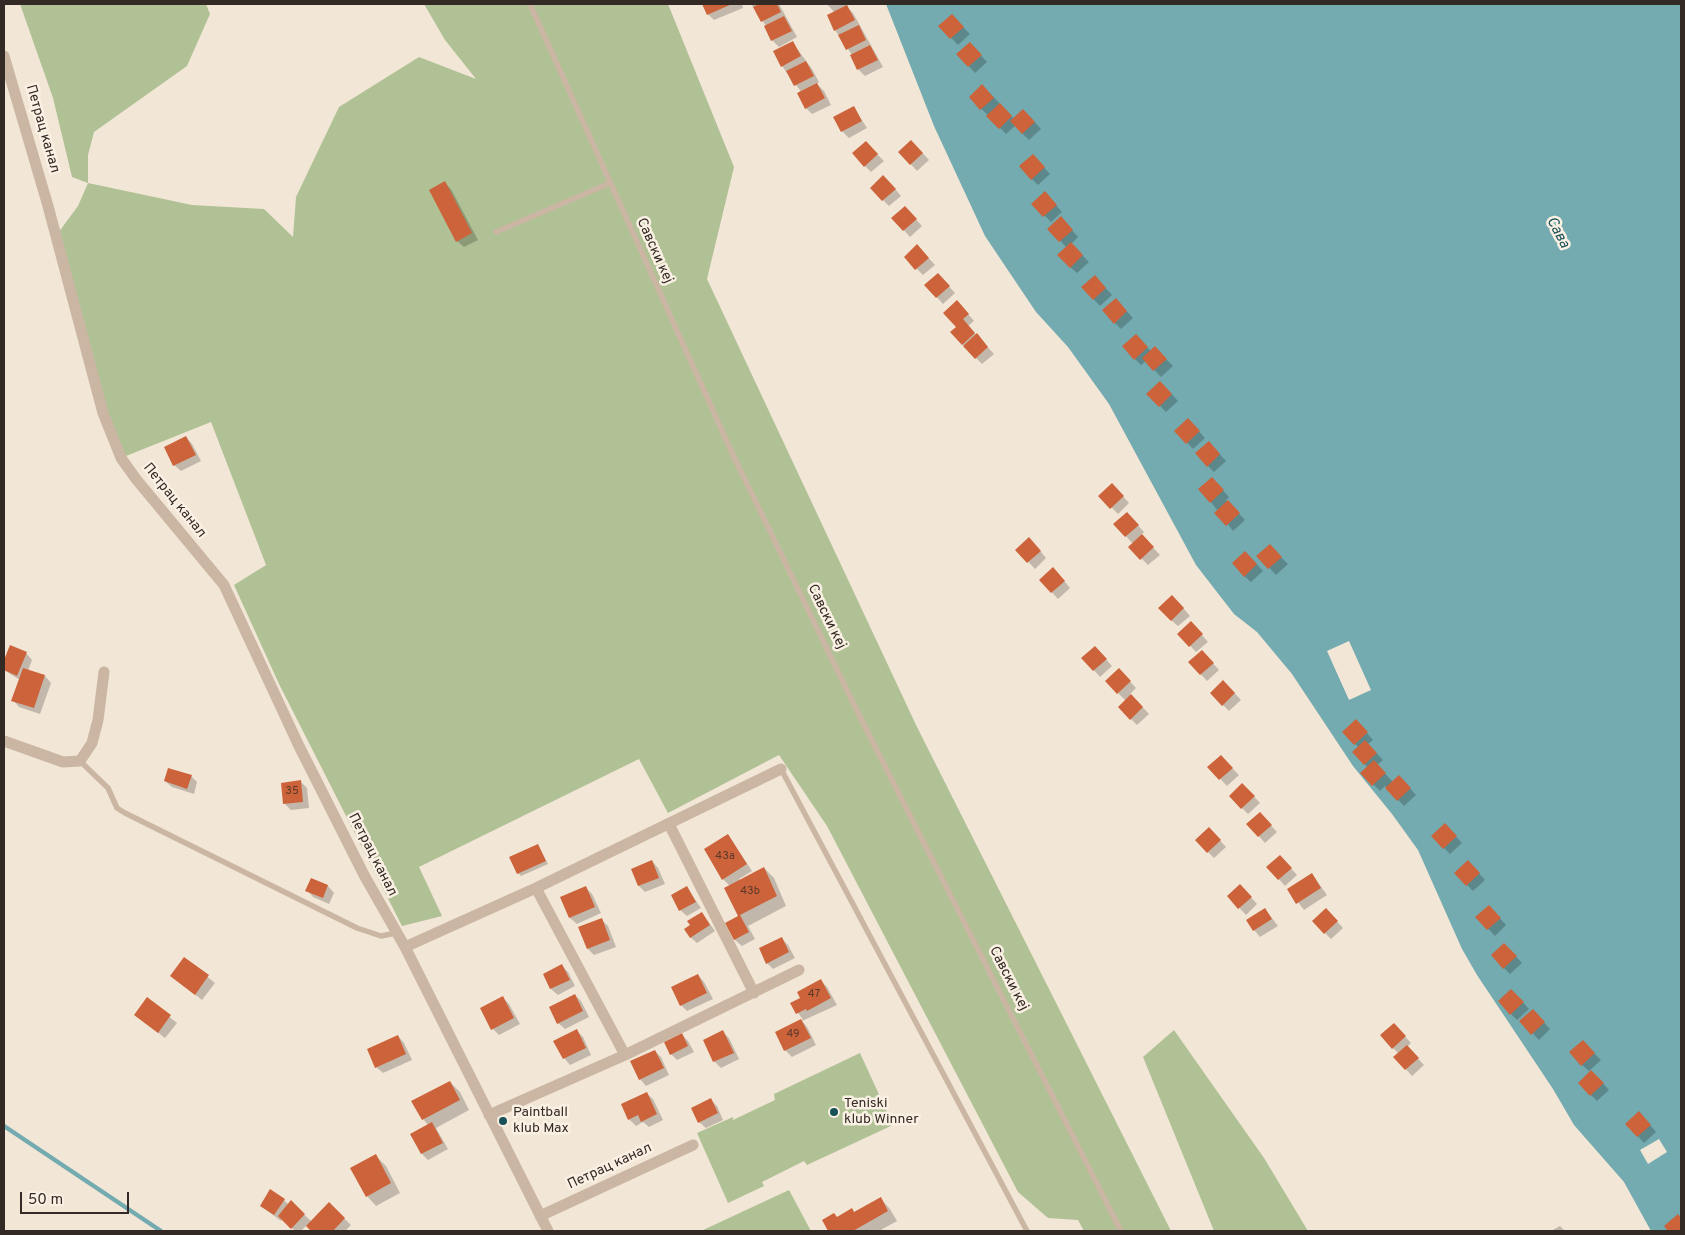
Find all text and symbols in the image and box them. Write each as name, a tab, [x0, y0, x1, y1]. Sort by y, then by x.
street label: Петрац канал	[21, 83, 63, 175]
water label: Сава	[1541, 214, 1573, 252]
street label: Савски кеј	[632, 216, 676, 286]
street label: Петрац канал	[139, 460, 209, 542]
street label: Савски кеј	[803, 582, 849, 652]
house number: 35	[285, 785, 299, 799]
street label: Петрац канал	[344, 811, 400, 899]
house number: 43a	[715, 850, 735, 864]
house number: 43b	[740, 885, 760, 899]
street label: Савски кеј	[985, 944, 1031, 1014]
house number: 47	[808, 988, 820, 1002]
house number: 49	[786, 1028, 800, 1042]
place label: Teniski klub Winner	[844, 1096, 919, 1128]
place label: Paintball klub Max	[513, 1105, 569, 1138]
marker: Teniski klub Winner	[828, 1106, 840, 1118]
marker: Paintball klub Max	[497, 1115, 509, 1127]
street label: Петрац канал	[565, 1140, 655, 1194]
scale bar	[22, 1182, 131, 1214]
text: 50 m	[28, 1191, 63, 1210]

